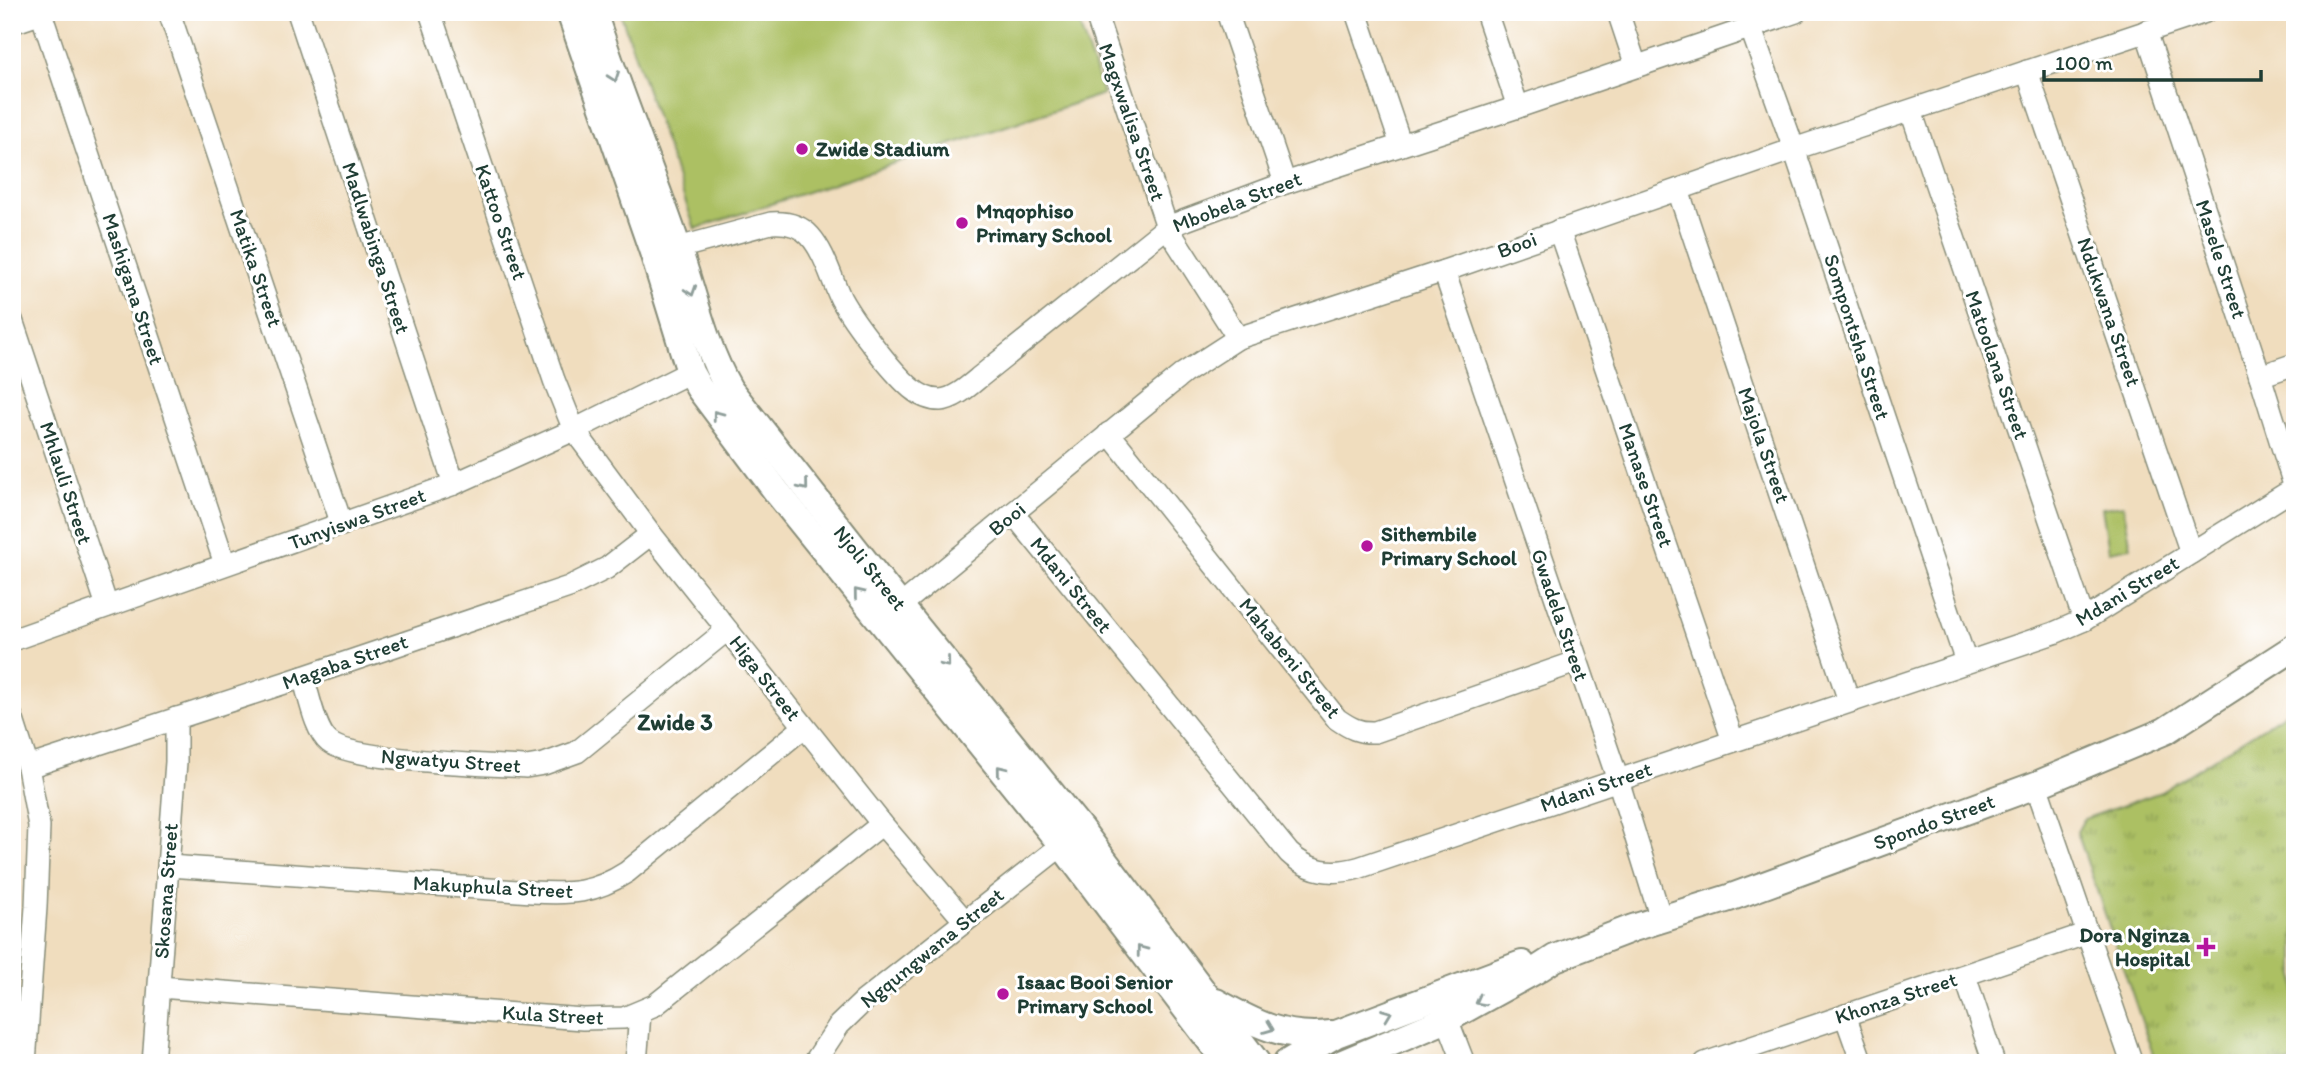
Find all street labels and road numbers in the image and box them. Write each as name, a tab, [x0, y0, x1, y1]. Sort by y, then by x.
street label: Magxwalisa Street	[1094, 40, 1171, 204]
street label: Madlwabinga Street	[337, 159, 416, 337]
street label: Kattoo Street	[470, 161, 533, 283]
street label: Mbobela Street	[1169, 165, 1305, 238]
street label: Masele Street	[2191, 196, 2252, 322]
street label: Matika Street	[225, 206, 288, 330]
street label: Mashigana Street	[97, 210, 170, 368]
street label: Booi	[1494, 226, 1540, 263]
street label: Ndukwana Street	[2072, 234, 2147, 390]
street label: Sompontsha Street	[1819, 251, 1896, 423]
street label: Matoolana Street	[1960, 287, 2035, 443]
street label: Majola Street	[1733, 384, 1796, 506]
street label: Mhlauli Street	[35, 418, 98, 548]
street label: Manase Street	[1614, 419, 1679, 550]
street label: Tunyiswa Street	[285, 482, 429, 555]
street label: Booi	[983, 496, 1030, 541]
street label: Njoli Street	[829, 520, 912, 615]
street label: Mdani Street	[1025, 532, 1118, 638]
street label: Gwadela Street	[1526, 546, 1595, 684]
street label: Mdani Street	[2070, 550, 2183, 631]
street label: Mahabeni Street	[1234, 592, 1347, 723]
street label: Magaba Street	[279, 628, 411, 695]
street label: Higa Street	[724, 630, 807, 726]
street label: Ngwatyu Street	[380, 743, 522, 778]
street label: Mdani Street	[1537, 756, 1655, 817]
street label: Spondo Street	[1870, 788, 1998, 855]
street label: Skosana Street	[148, 822, 183, 960]
street label: Makuphula Street	[412, 870, 574, 903]
street label: Ngqungwana Street	[855, 882, 1009, 1013]
street label: Khonza Street	[1832, 966, 1960, 1029]
street label: Kula Street	[502, 999, 605, 1030]

